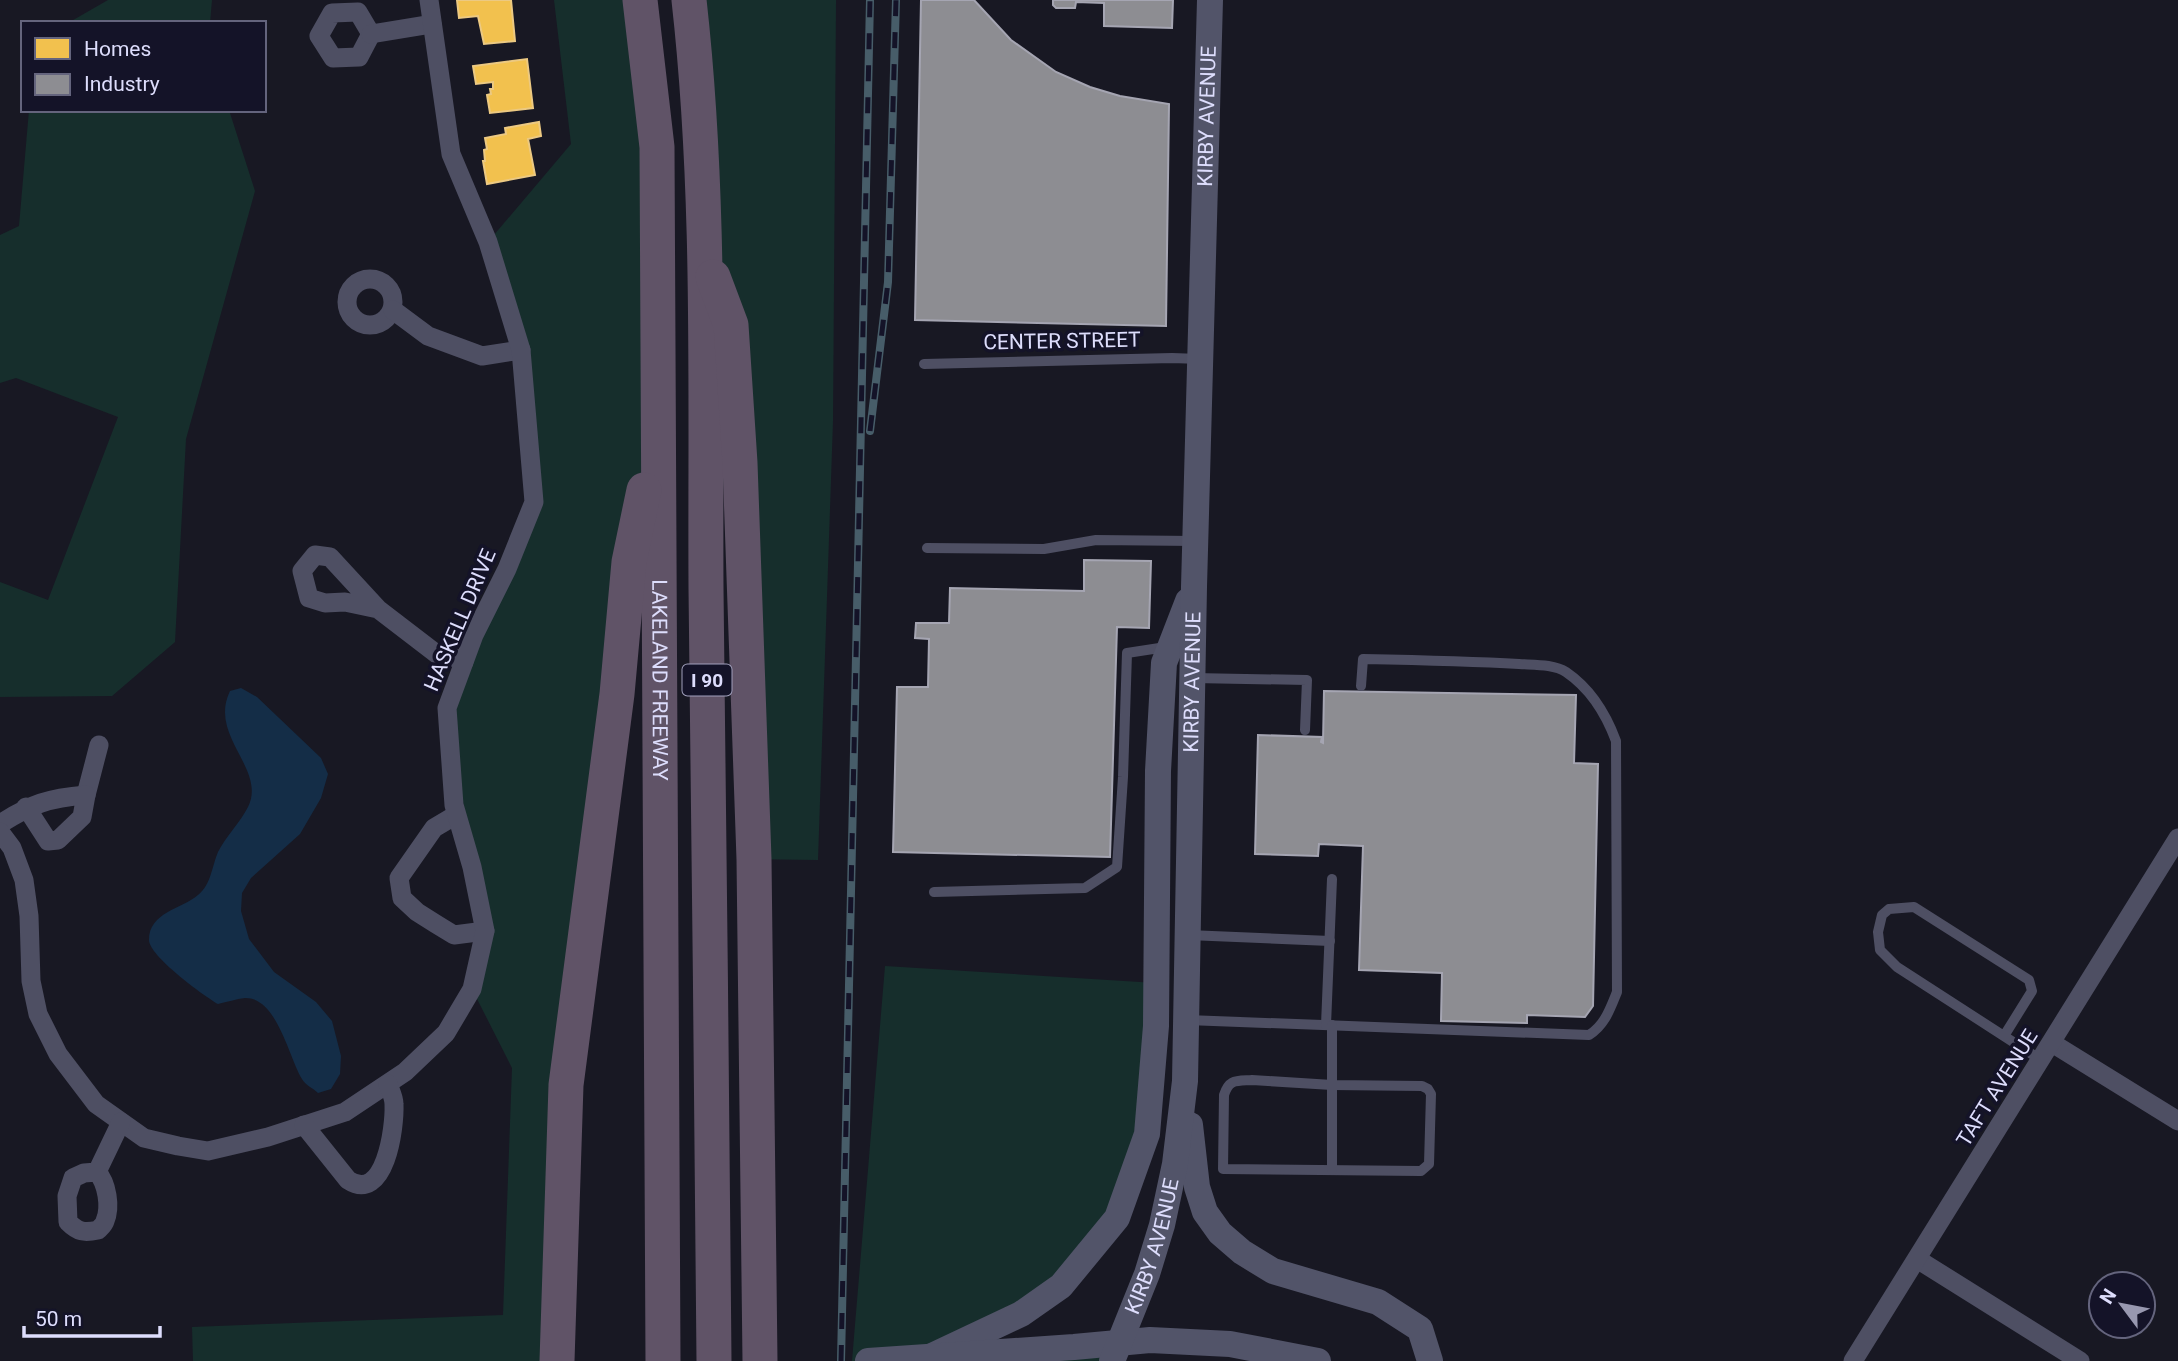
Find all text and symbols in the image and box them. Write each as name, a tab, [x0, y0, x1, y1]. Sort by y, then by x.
legend	[21, 21, 266, 112]
text: Homes	[84, 37, 151, 61]
street label: KIRBY AVENUE	[1193, 45, 1221, 187]
text: Industry	[84, 72, 160, 96]
street label: CENTER STREET	[983, 328, 1141, 354]
street label: HASKELL DRIVE	[419, 545, 501, 695]
street label: LAKELAND FREEWAY	[647, 579, 672, 781]
street label: KIRBY AVENUE	[1179, 611, 1206, 753]
road number: I 90	[682, 664, 732, 695]
street label: TAFT AVENUE	[1952, 1025, 2043, 1151]
street label: KIRBY AVENUE	[1120, 1176, 1184, 1318]
north arrow	[2087, 1270, 2157, 1340]
text: N	[2095, 1284, 2121, 1308]
scale bar	[24, 1294, 161, 1338]
text: 50 m	[35, 1307, 82, 1331]

